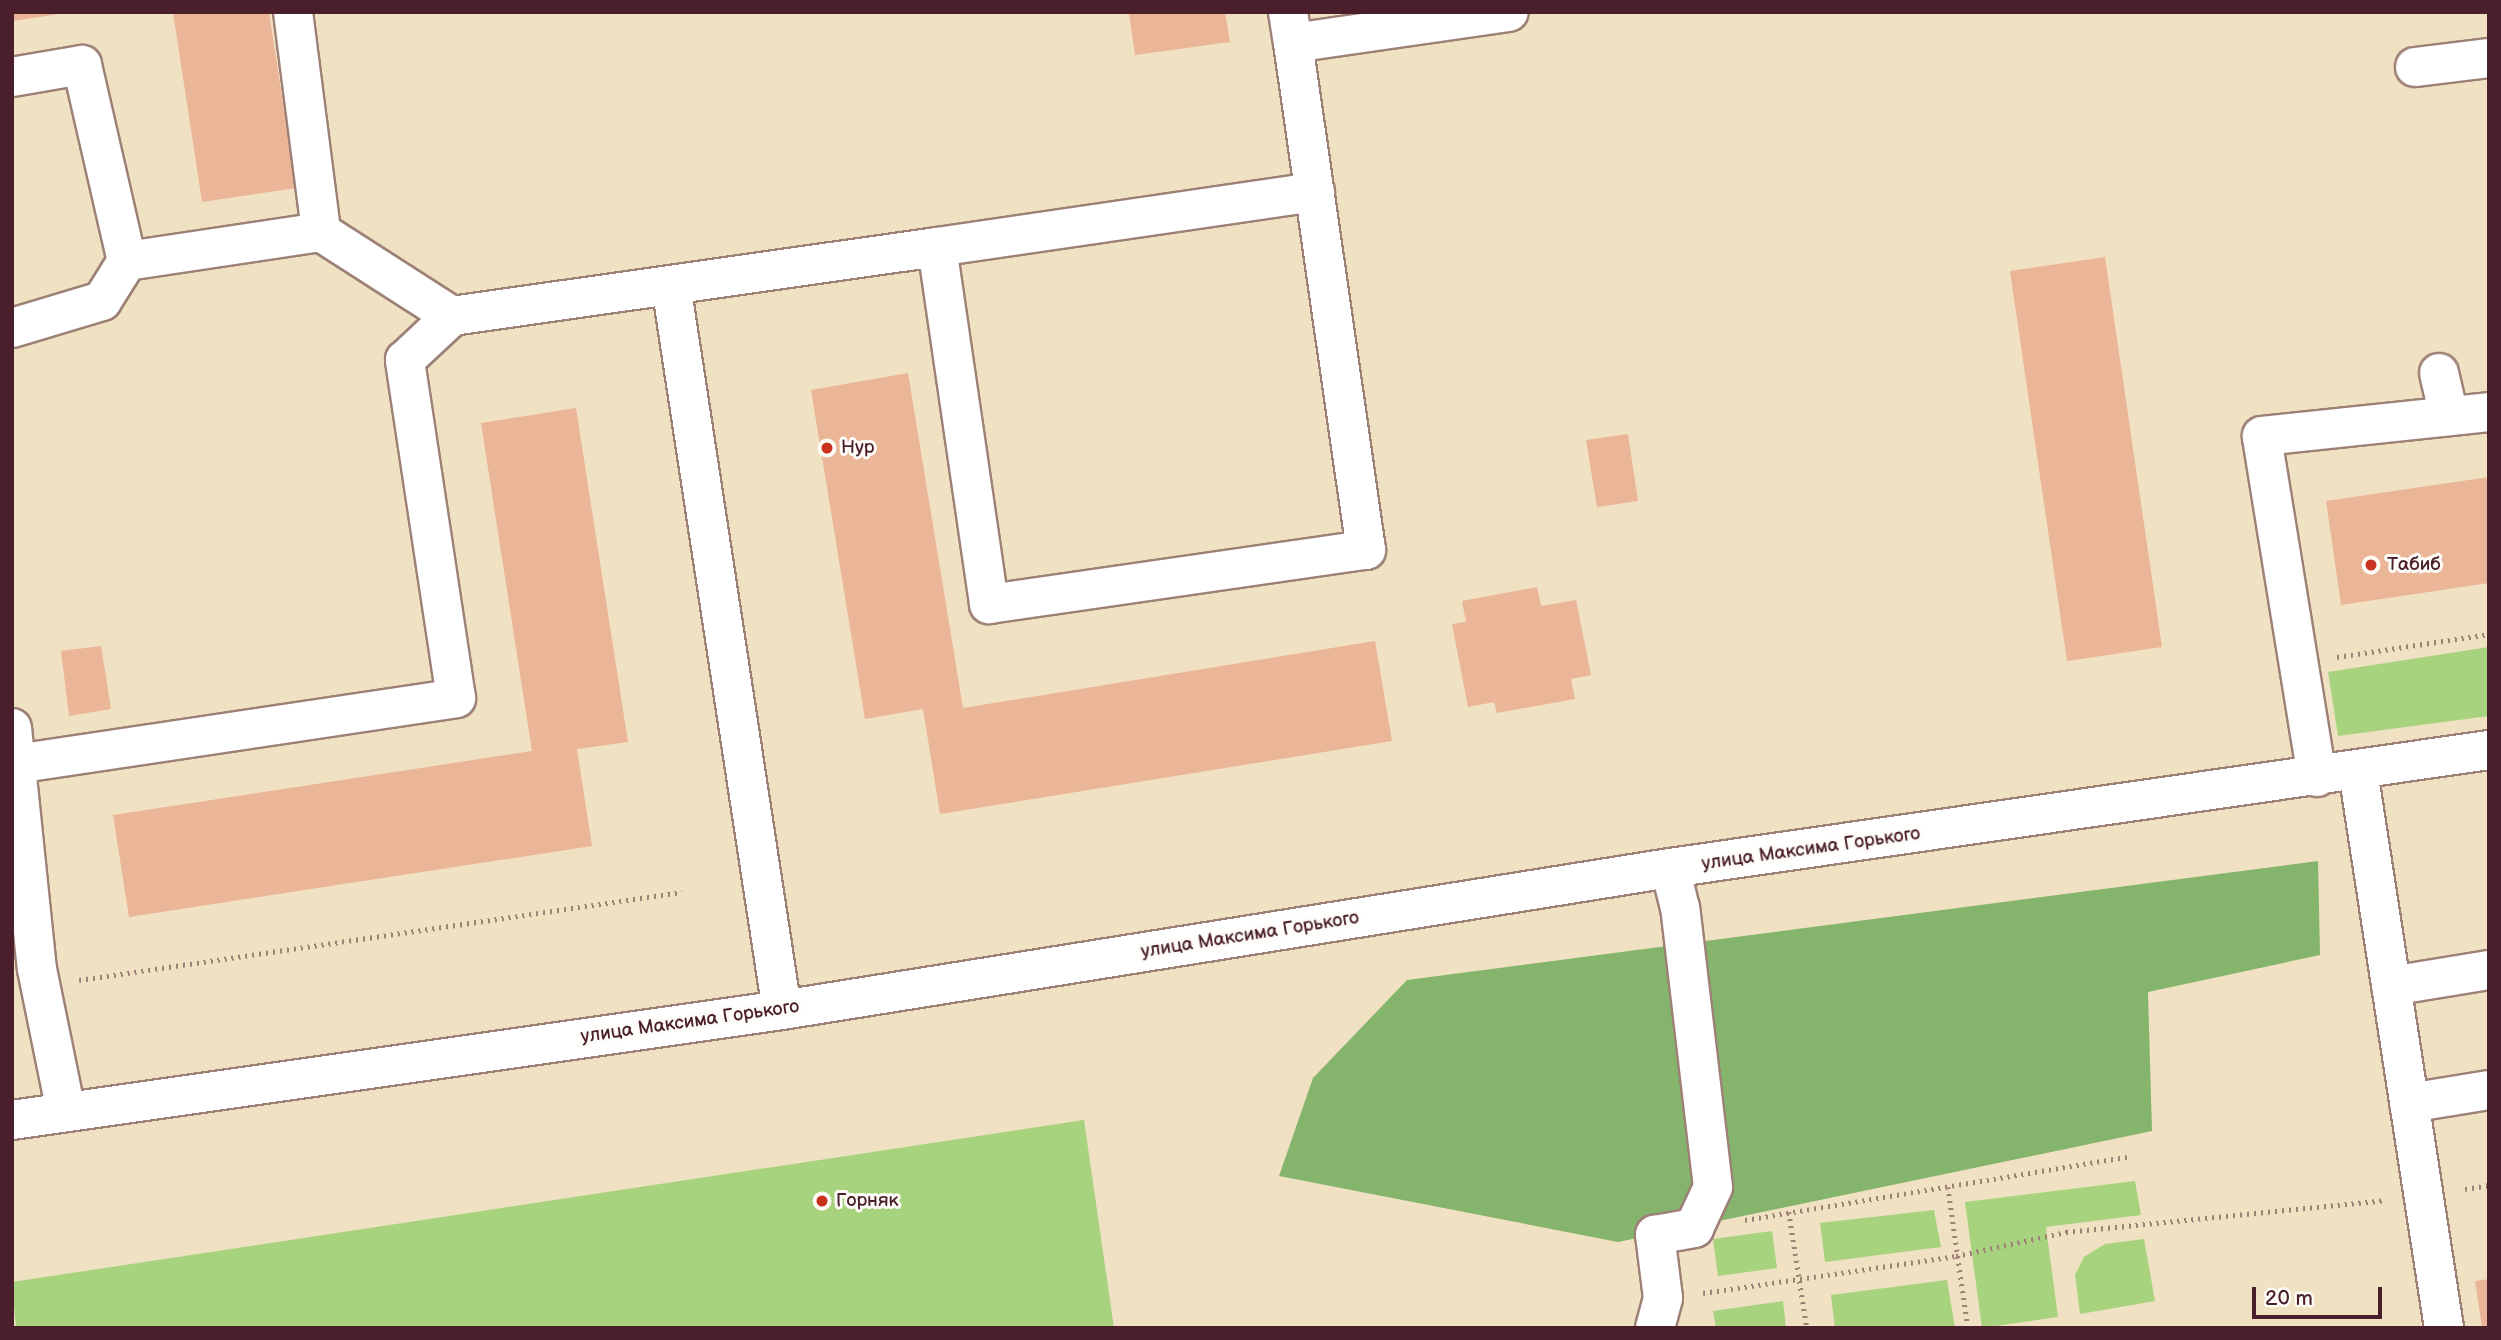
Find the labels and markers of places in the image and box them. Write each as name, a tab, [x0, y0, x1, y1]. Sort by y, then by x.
place label: Нур	[841, 437, 875, 459]
marker: Нур	[819, 440, 835, 456]
place label: Табиб	[2387, 554, 2441, 576]
marker: Табиб	[2361, 555, 2381, 575]
place label: Горняк	[836, 1190, 899, 1212]
marker: Горняк	[814, 1193, 830, 1209]

